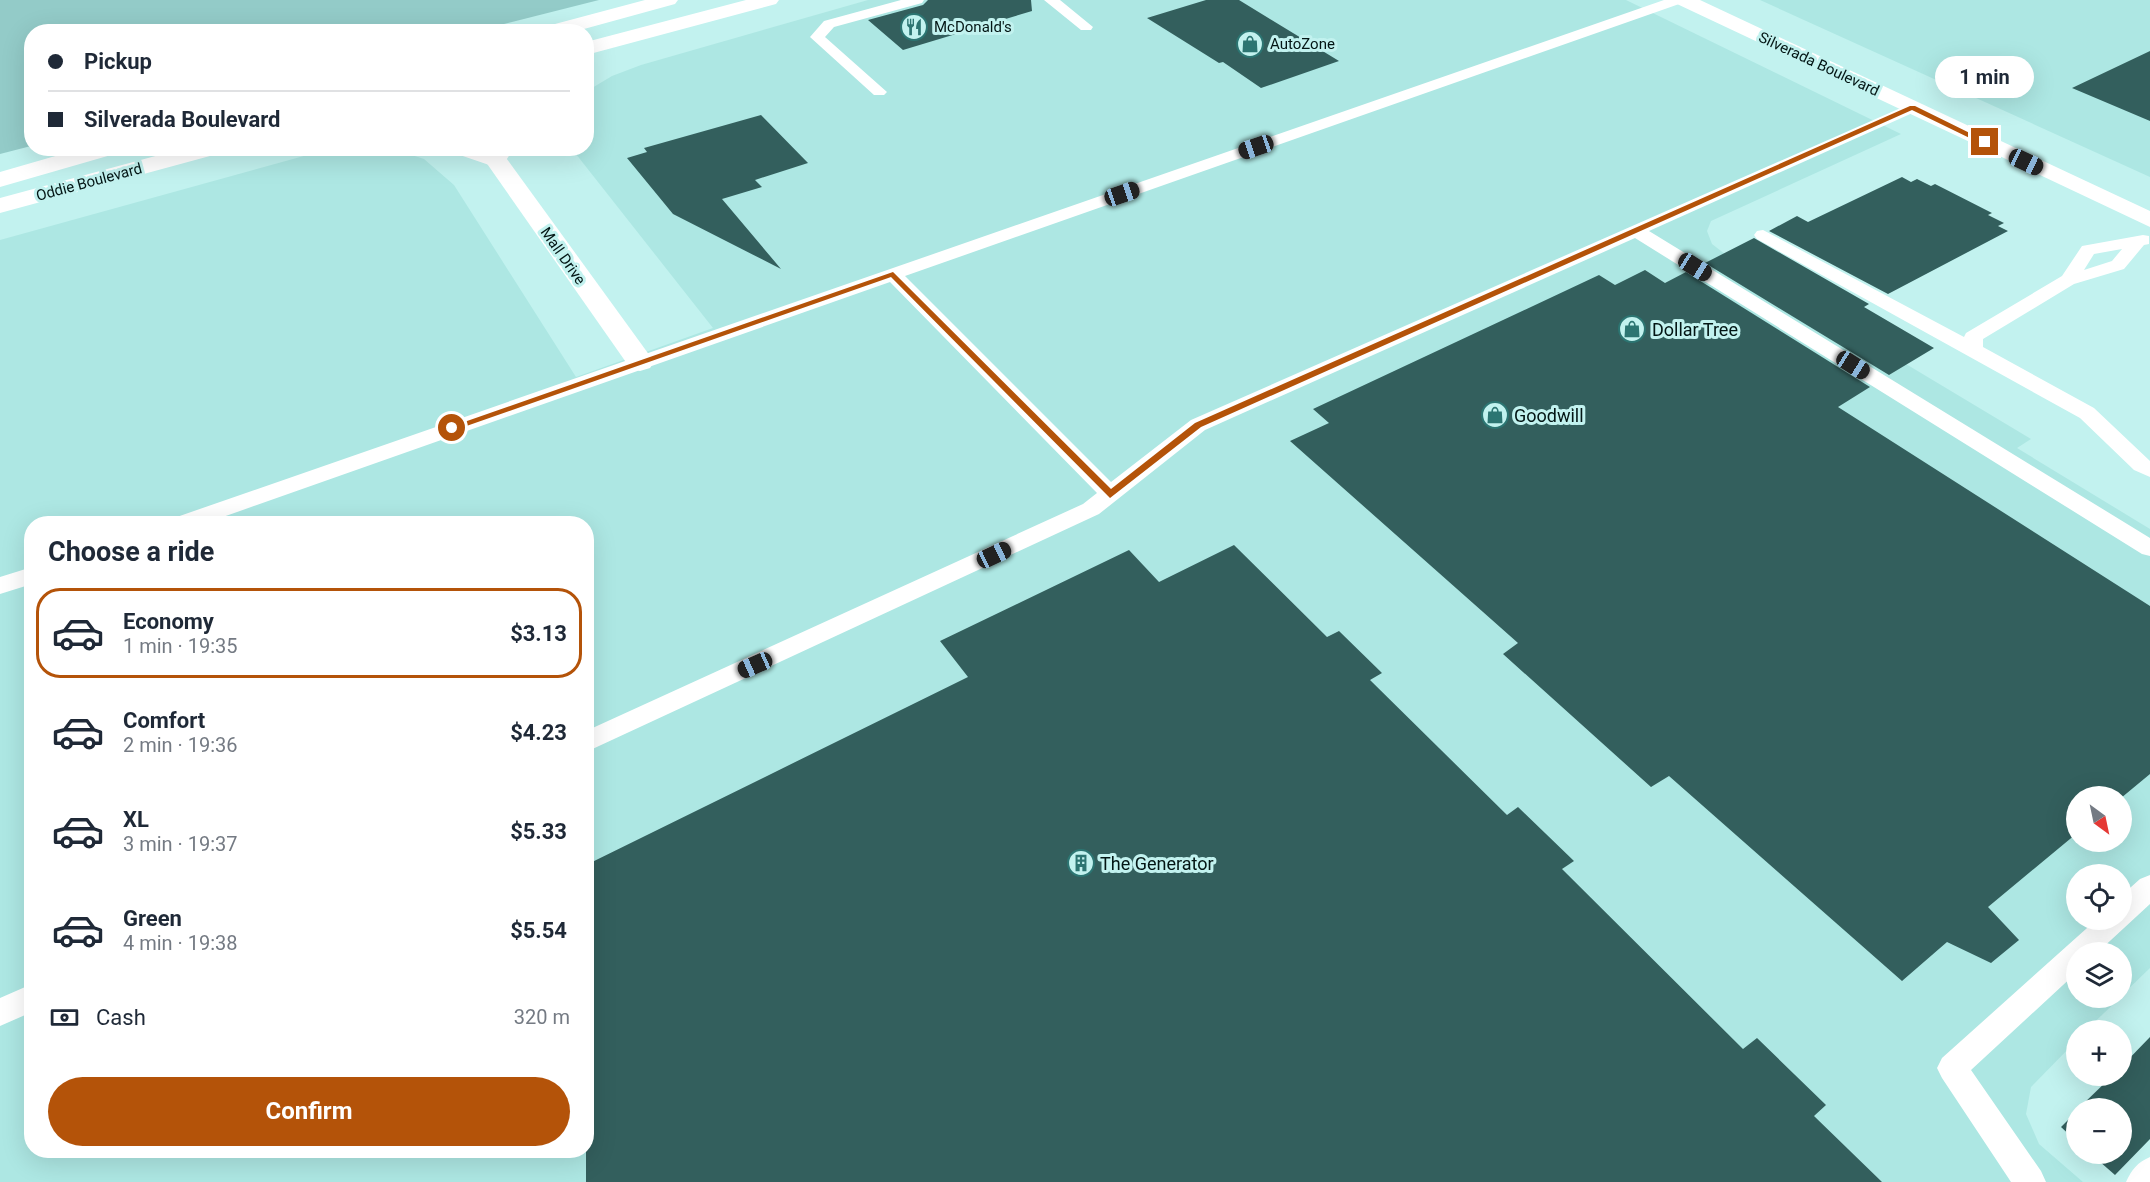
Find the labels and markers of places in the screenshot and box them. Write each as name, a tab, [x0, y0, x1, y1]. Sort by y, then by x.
restaurant icon: McDonald's	[899, 12, 929, 42]
place label: McDonald's	[934, 18, 1012, 36]
shop icon: AutoZone	[1235, 29, 1265, 59]
place label: AutoZone	[1270, 35, 1335, 53]
shop icon: Dollar Tree	[1617, 314, 1647, 344]
place label: Dollar Tree	[1652, 319, 1738, 340]
shop icon: Goodwill	[1480, 400, 1510, 430]
place label: Goodwill	[1514, 405, 1584, 426]
building icon: The Generator	[1066, 848, 1096, 878]
place label: The Generator	[1100, 853, 1214, 874]

